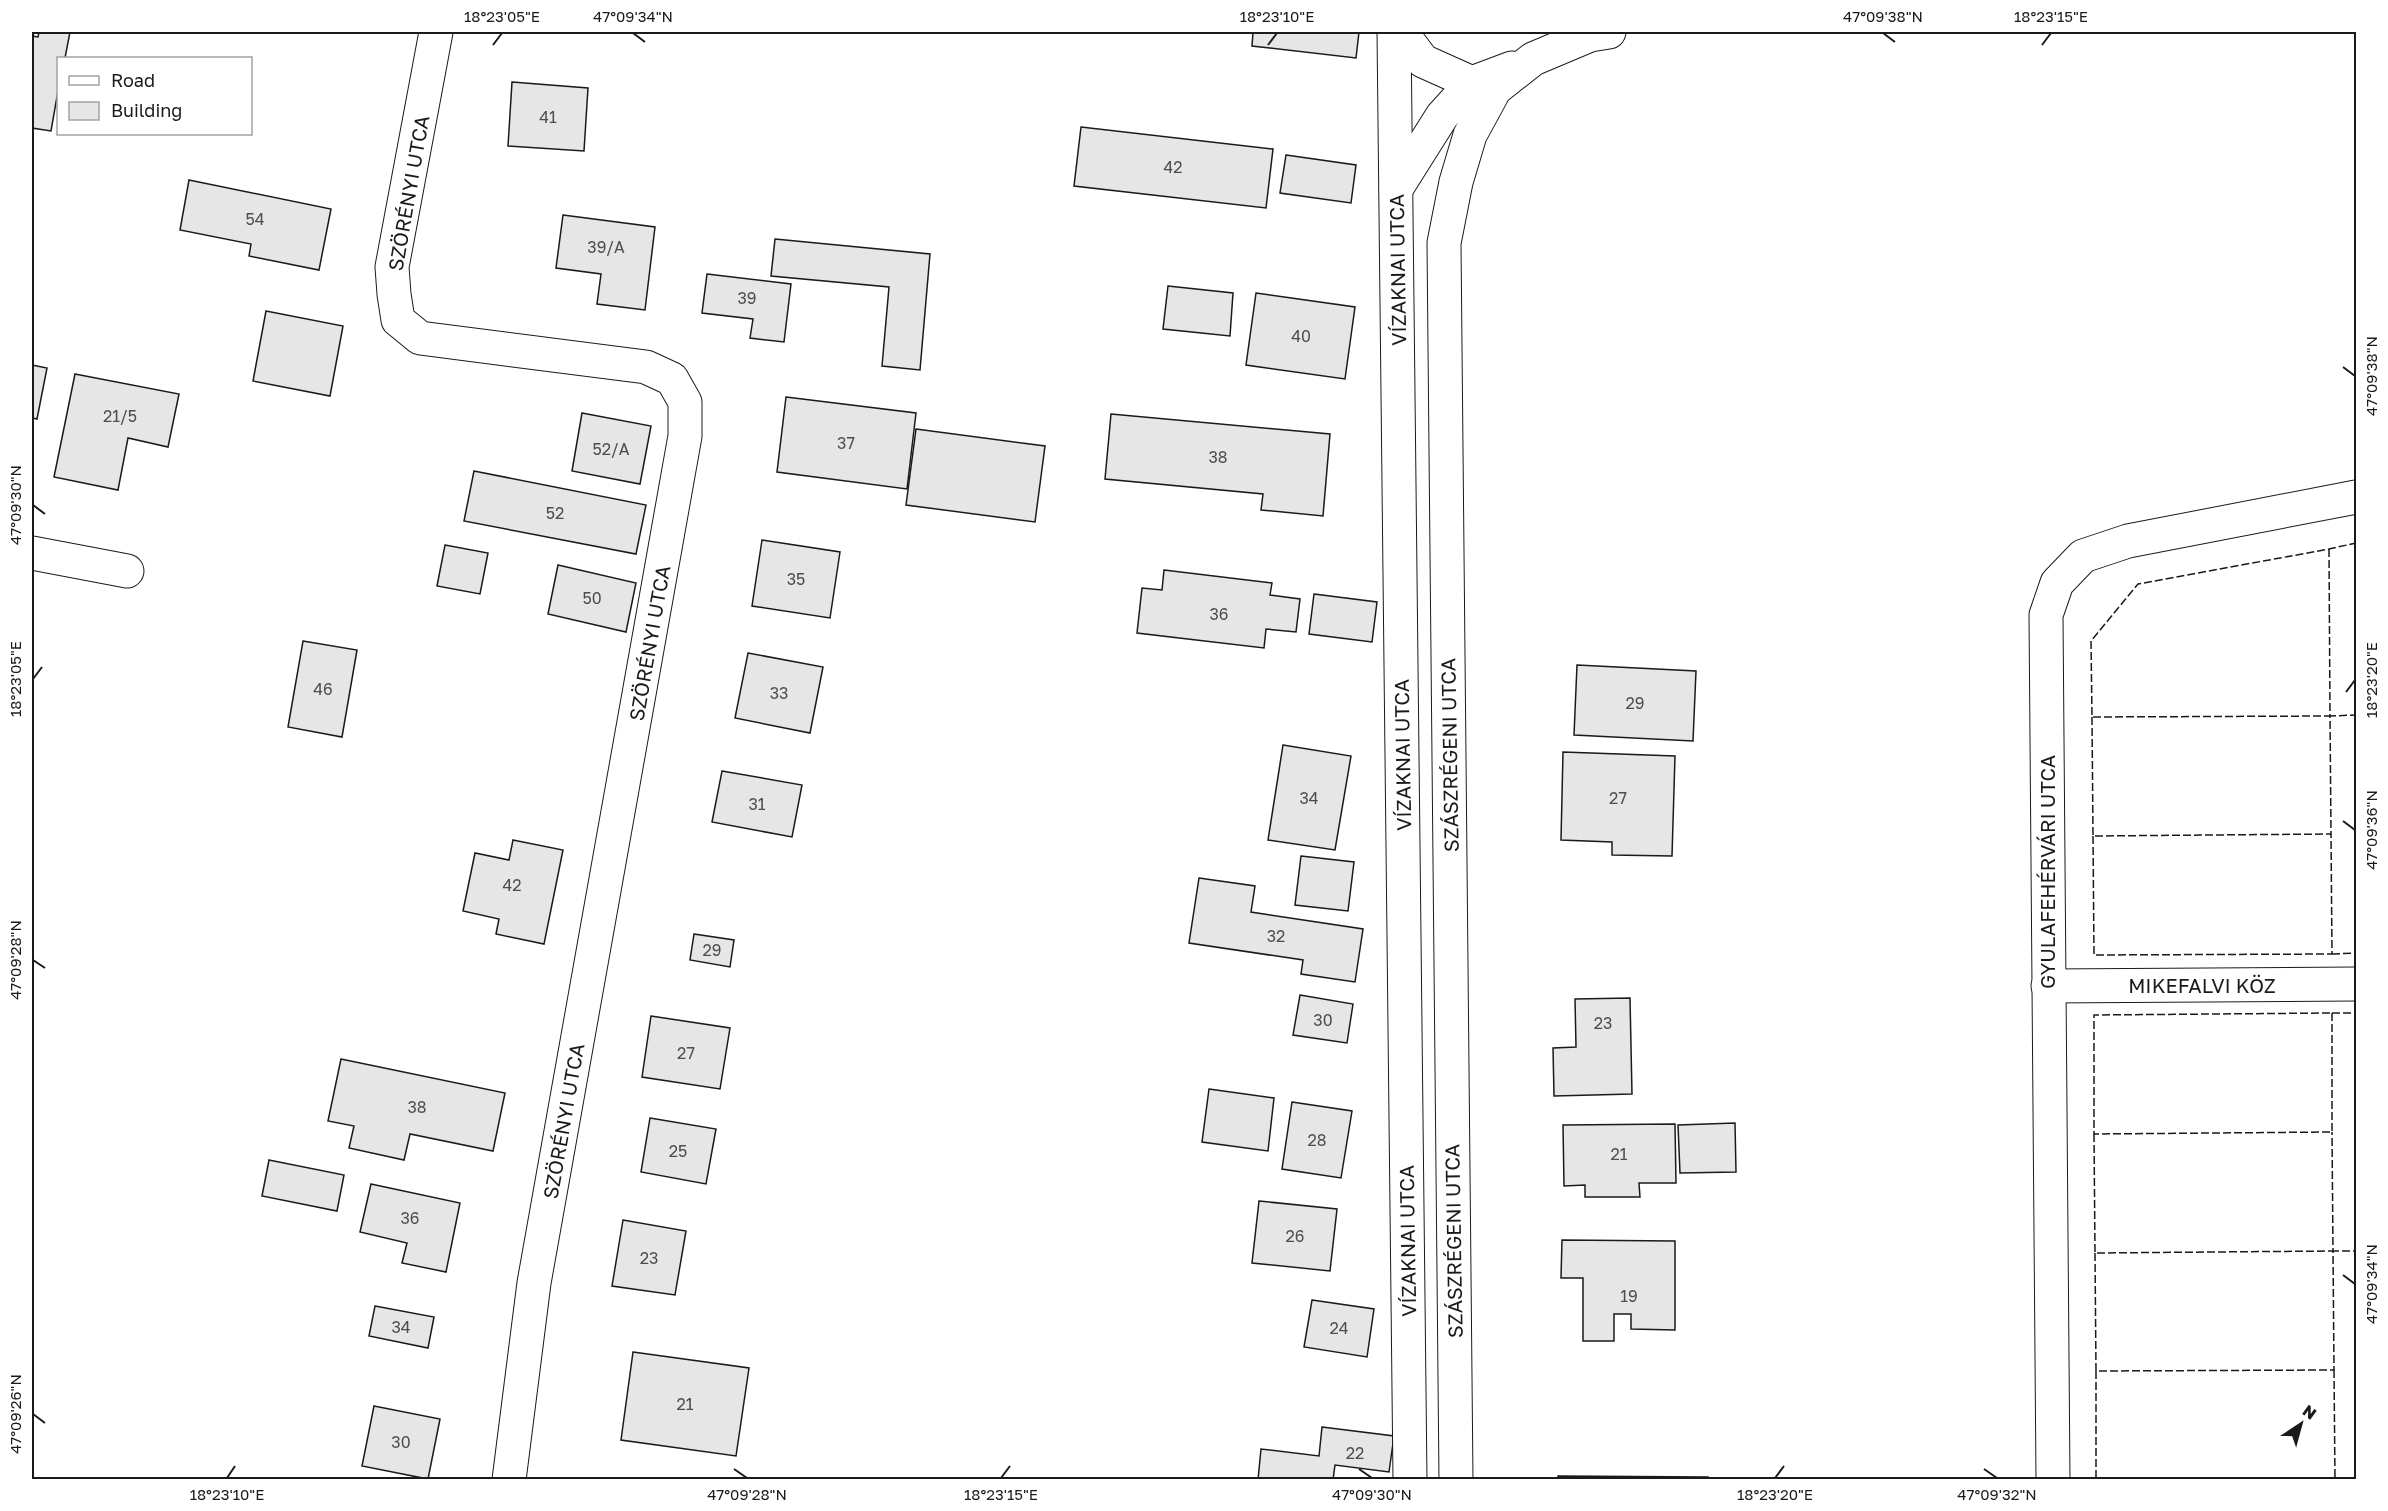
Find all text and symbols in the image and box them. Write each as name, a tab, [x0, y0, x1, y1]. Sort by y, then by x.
text: 18°23'05"E	[464, 7, 540, 25]
text: 47°09'34"N	[593, 7, 673, 25]
text: 18°23'10"E	[1240, 7, 1314, 25]
text: 47°09'38"N	[1843, 7, 1923, 25]
text: 18°23'15"E	[2014, 7, 2088, 25]
legend	[57, 57, 252, 135]
text: Road	[111, 69, 155, 91]
text: Building	[111, 99, 182, 121]
house number: 41	[539, 107, 557, 127]
street label: SZÖRÉNYI UTCA	[383, 113, 433, 273]
house number: 42	[1163, 157, 1183, 177]
street label: VÍZAKNAI UTCA	[1384, 194, 1410, 346]
house number: 54	[245, 209, 265, 229]
house number: 39/A	[587, 237, 625, 257]
house number: 39	[737, 288, 757, 308]
house number: 40	[1291, 326, 1311, 346]
text: 47°09'38"N	[2362, 336, 2380, 416]
house number: 21/5	[103, 406, 137, 426]
house number: 37	[837, 433, 855, 453]
house number: 52/A	[593, 439, 630, 459]
house number: 38	[1208, 447, 1228, 467]
text: 47°09'30"N	[6, 465, 24, 545]
house number: 52	[546, 503, 564, 523]
street label: SZÖRÉNYI UTCA	[624, 563, 674, 723]
house number: 35	[787, 569, 805, 589]
house number: 50	[582, 588, 602, 608]
house number: 36	[1209, 604, 1229, 624]
text: 18°23'05"E	[6, 641, 24, 717]
text: 18°23'20"E	[2362, 642, 2380, 718]
street label: SZÁSZRÉGENI UTCA	[1435, 658, 1463, 852]
house number: 46	[313, 679, 333, 699]
street label: VÍZAKNAI UTCA	[1389, 679, 1415, 831]
house number: 33	[770, 683, 788, 703]
house number: 29	[1626, 693, 1644, 713]
street label: GYULAFEHÉRVÁRI UTCA	[2035, 755, 2059, 989]
house number: 34	[1299, 788, 1319, 808]
house number: 27	[1609, 788, 1627, 808]
text: 47°09'36"N	[2362, 790, 2380, 870]
house number: 31	[748, 794, 766, 814]
house number: 42	[502, 875, 522, 895]
text: 47°09'28"N	[6, 920, 24, 1000]
house number: 32	[1267, 926, 1285, 946]
house number: 29	[703, 940, 721, 960]
street label: MIKEFALVI KÖZ	[2128, 973, 2276, 997]
house number: 30	[1313, 1010, 1333, 1030]
house number: 23	[1594, 1013, 1612, 1033]
street label: SZÖRÉNYI UTCA	[538, 1041, 588, 1201]
house number: 27	[677, 1043, 695, 1063]
house number: 38	[407, 1097, 427, 1117]
house number: 28	[1307, 1130, 1327, 1150]
house number: 25	[669, 1141, 687, 1161]
street label: SZÁSZRÉGENI UTCA	[1439, 1144, 1467, 1338]
house number: 21	[1610, 1144, 1628, 1164]
street label: VÍZAKNAI UTCA	[1394, 1165, 1420, 1317]
house number: 36	[400, 1208, 420, 1228]
house number: 26	[1286, 1226, 1304, 1246]
text: 47°09'34"N	[2362, 1244, 2380, 1324]
house number: 23	[640, 1248, 658, 1268]
house number: 19	[1620, 1286, 1638, 1306]
house number: 34	[391, 1317, 411, 1337]
house number: 24	[1329, 1318, 1349, 1338]
text: 47°09'26"N	[6, 1374, 24, 1454]
house number: 21	[676, 1394, 694, 1414]
north arrow	[2271, 1394, 2331, 1454]
text: N	[2299, 1400, 2321, 1424]
house number: 30	[391, 1432, 411, 1452]
house number: 22	[1346, 1443, 1364, 1463]
text: 18°23'10"E	[190, 1485, 264, 1503]
text: 47°09'28"N	[707, 1485, 787, 1503]
text: 18°23'15"E	[964, 1485, 1038, 1503]
text: 47°09'30"N	[1332, 1485, 1412, 1503]
text: 18°23'20"E	[1737, 1485, 1813, 1503]
text: 47°09'32"N	[1957, 1485, 2037, 1503]

